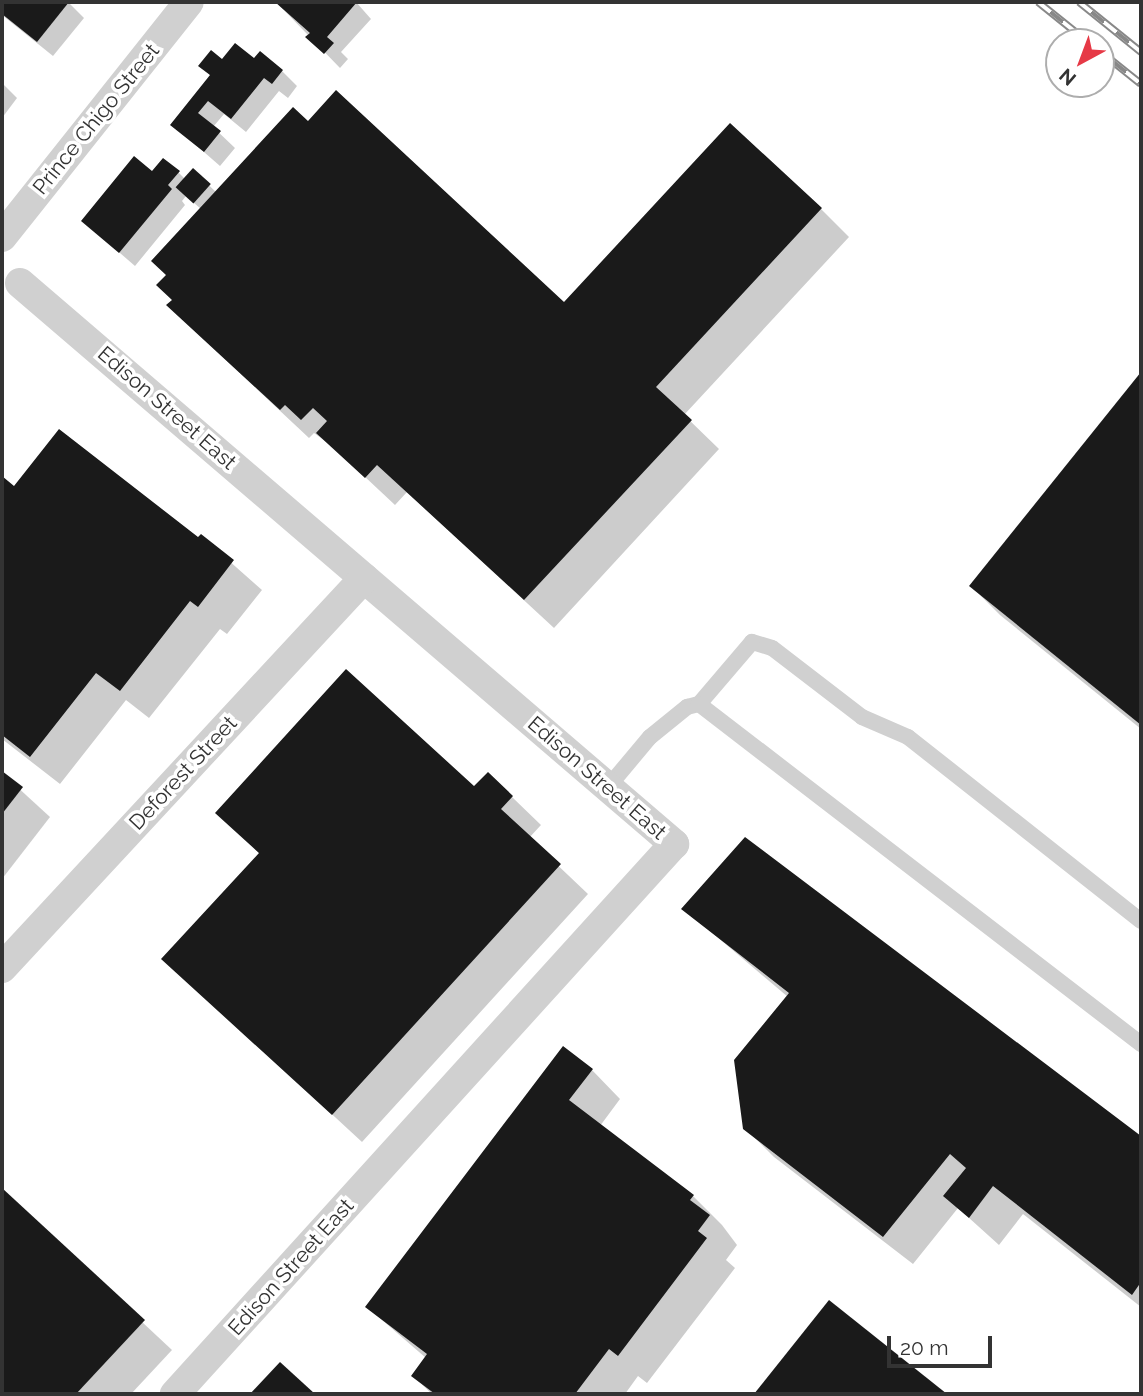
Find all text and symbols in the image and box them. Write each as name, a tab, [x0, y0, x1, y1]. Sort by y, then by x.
north arrow	[1045, 28, 1115, 98]
street label: Prince Chigo Street	[27, 39, 165, 199]
text: N	[1055, 64, 1080, 90]
street label: Edison Street East	[93, 341, 241, 475]
street label: Deforest Street	[124, 711, 242, 835]
street label: Edison Street East	[523, 711, 671, 845]
street label: Edison Street East	[223, 1193, 359, 1341]
scale bar	[891, 1322, 996, 1366]
text: 20 m	[900, 1335, 948, 1360]

